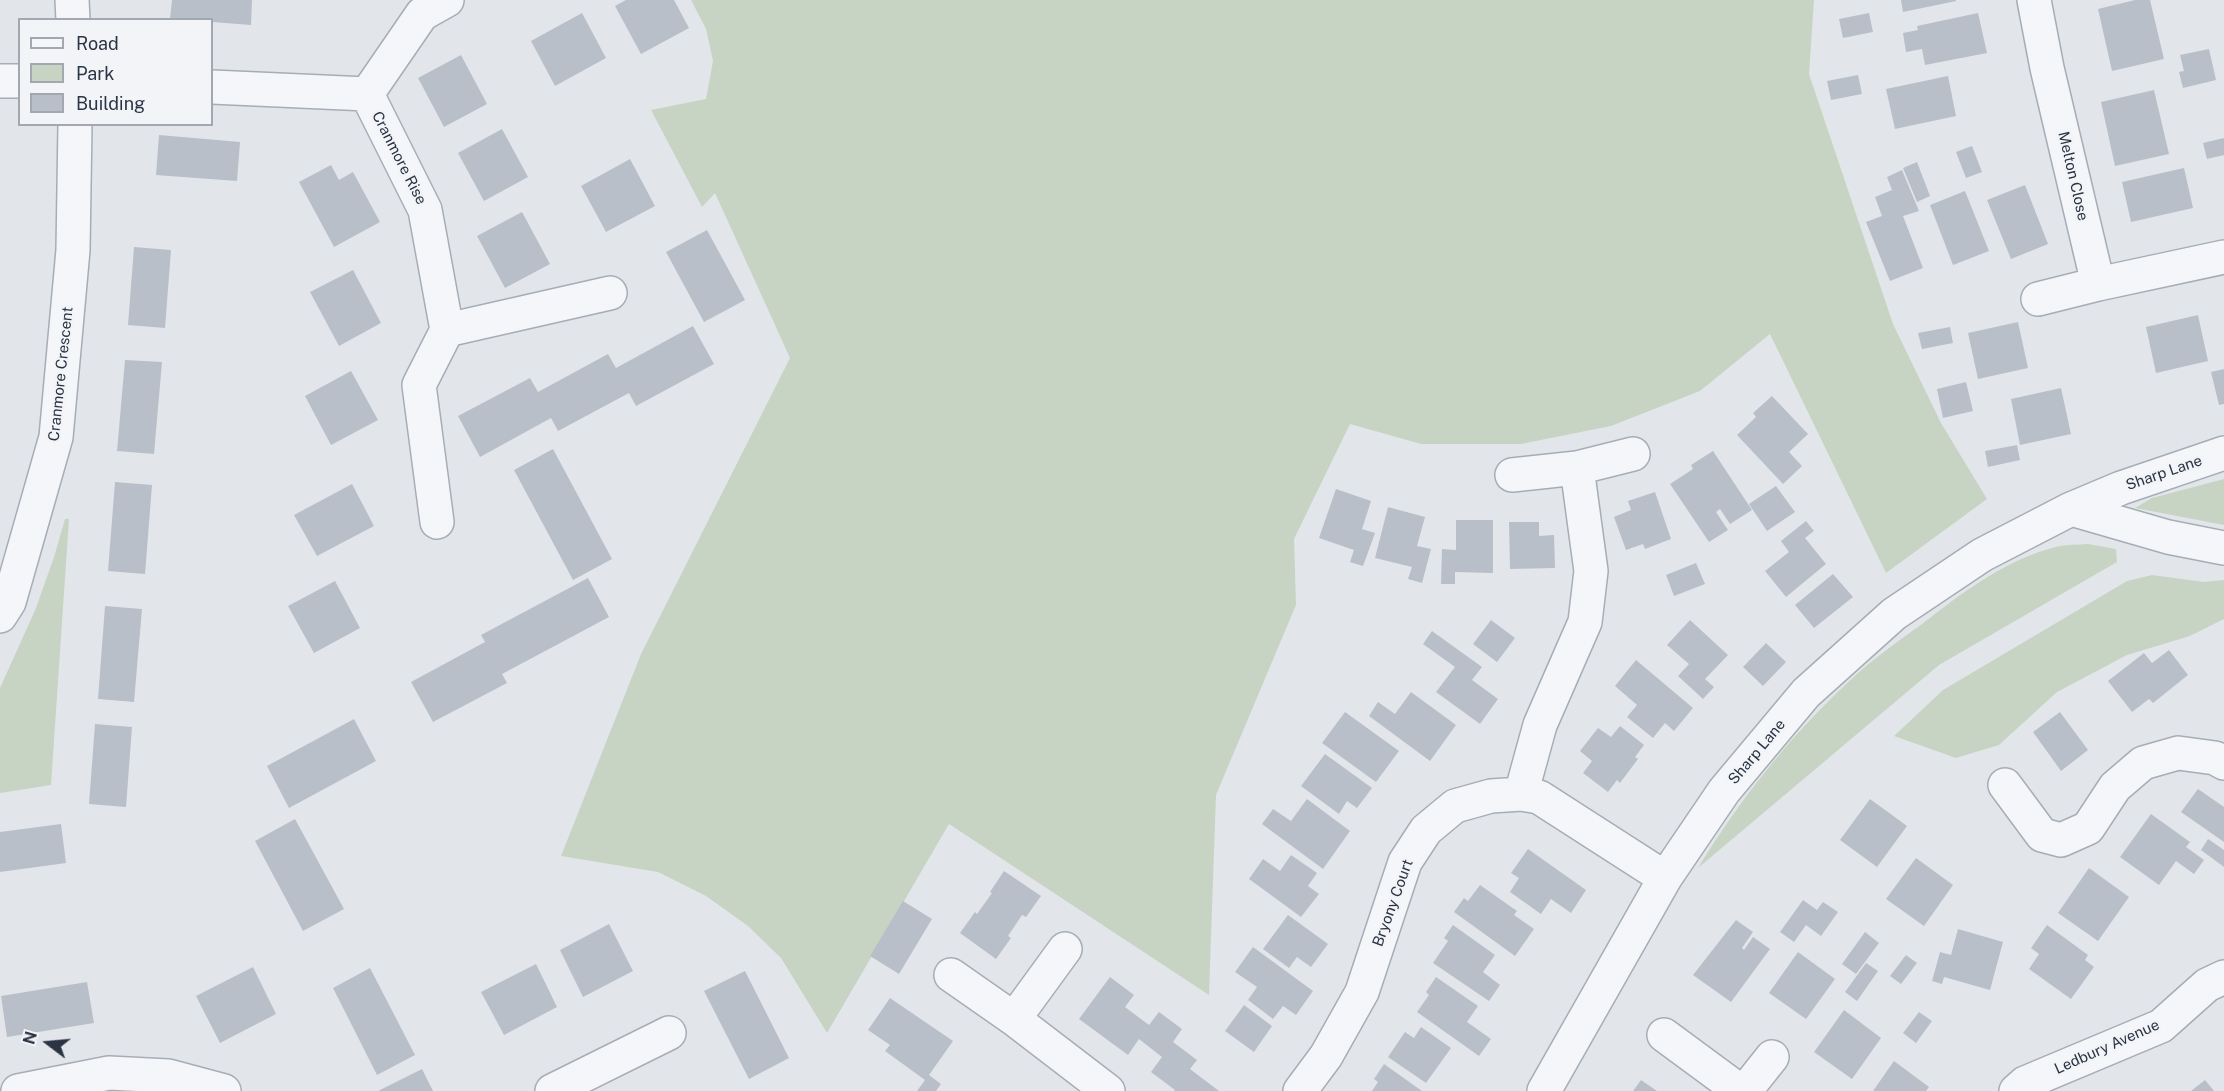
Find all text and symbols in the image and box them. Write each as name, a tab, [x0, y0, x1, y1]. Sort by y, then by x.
legend	[18, 18, 213, 126]
text: Road	[76, 33, 119, 54]
text: Park	[76, 63, 114, 84]
text: Building	[76, 93, 145, 114]
street label: Cranmore Rise	[368, 108, 430, 208]
street label: Melton Close	[2054, 130, 2092, 222]
street label: Cranmore Crescent	[45, 306, 77, 442]
street label: Sharp Lane	[2124, 452, 2204, 494]
street label: Sharp Lane	[1725, 716, 1789, 788]
street label: Bryony Court	[1369, 857, 1417, 949]
north arrow	[18, 1013, 78, 1073]
street label: Ledbury Avenue	[2052, 1016, 2162, 1078]
text: N	[19, 1029, 41, 1047]

